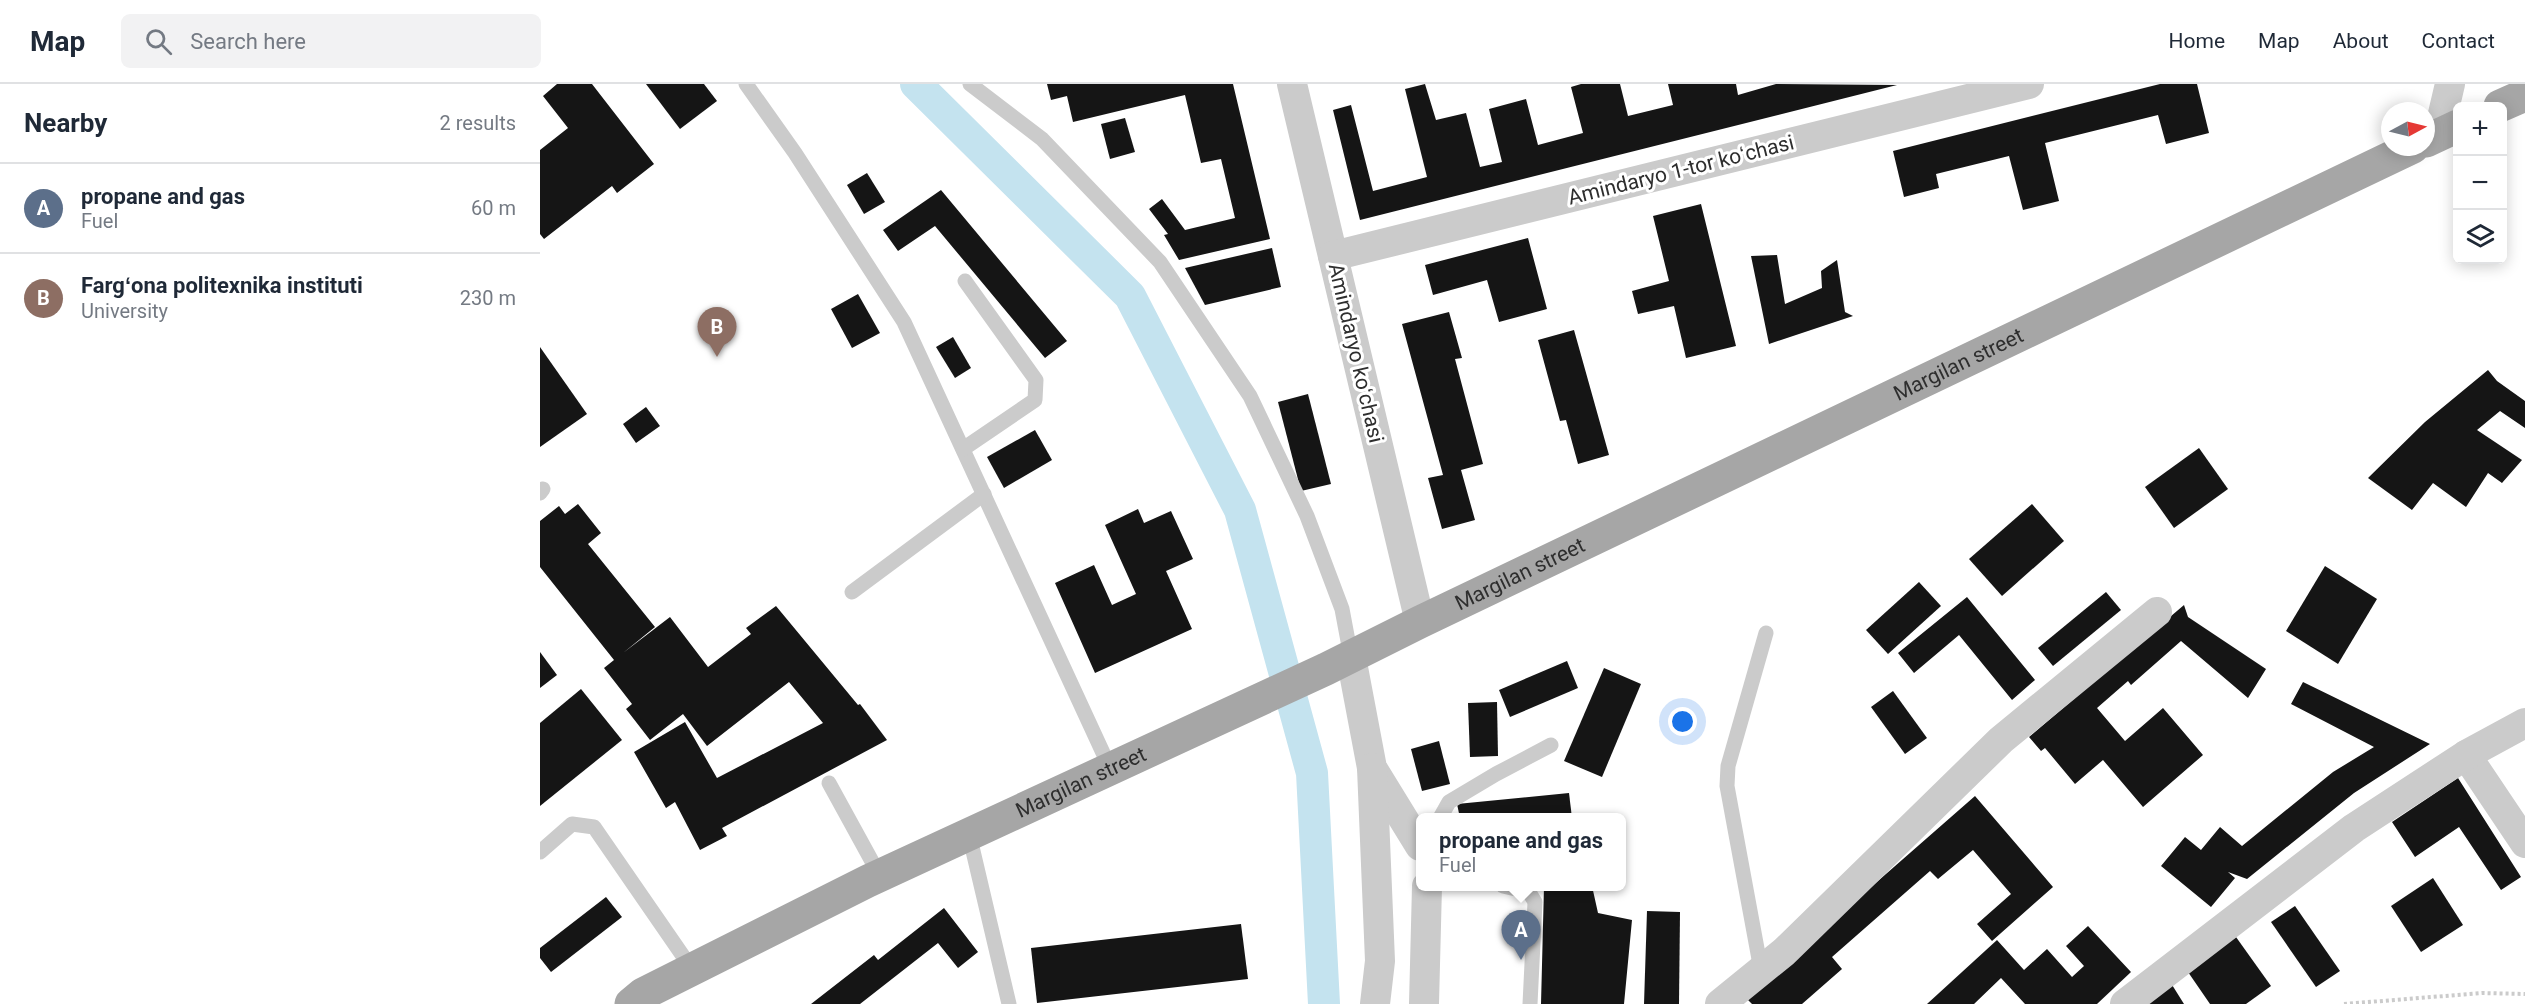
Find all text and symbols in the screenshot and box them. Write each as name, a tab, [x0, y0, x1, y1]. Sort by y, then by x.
search box	[121, 14, 541, 68]
text: Map	[30, 25, 85, 58]
icon: search	[142, 25, 175, 58]
text: Search here	[190, 29, 306, 54]
text: Home	[2169, 29, 2225, 53]
text: Map	[2258, 29, 2300, 53]
text: About	[2333, 29, 2389, 53]
text: Contact	[2422, 29, 2495, 53]
north arrow	[2381, 102, 2435, 156]
map controls	[2453, 102, 2507, 264]
button: +	[2453, 102, 2507, 156]
text: Nearby	[24, 108, 107, 138]
text: 2 results	[440, 111, 516, 135]
street label: Amindaryo 1-tor koʻchasi	[1565, 130, 1797, 210]
button: −	[2453, 156, 2507, 210]
text: propane and gas	[81, 184, 245, 209]
text: A	[37, 196, 50, 220]
text: 60 m	[471, 196, 516, 220]
text: Fuel	[81, 209, 118, 233]
button: layers	[2453, 210, 2507, 264]
street label: Amindaryo koʻchasi	[1324, 261, 1388, 445]
text: Fargʻona politexnika instituti	[81, 273, 363, 298]
text: B	[37, 286, 50, 310]
text: 230 m	[460, 286, 516, 310]
text: University	[81, 299, 168, 323]
pin: B	[698, 308, 736, 357]
street label: Margilan street	[1890, 323, 2027, 406]
street label: Margilan street	[1451, 533, 1589, 615]
your location	[1668, 707, 1697, 736]
street label: Margilan street	[1012, 742, 1150, 823]
popup	[1416, 813, 1626, 891]
text: propane and gas	[1439, 828, 1603, 853]
text: Fuel	[1439, 853, 1476, 877]
pin: A	[1502, 910, 1540, 960]

